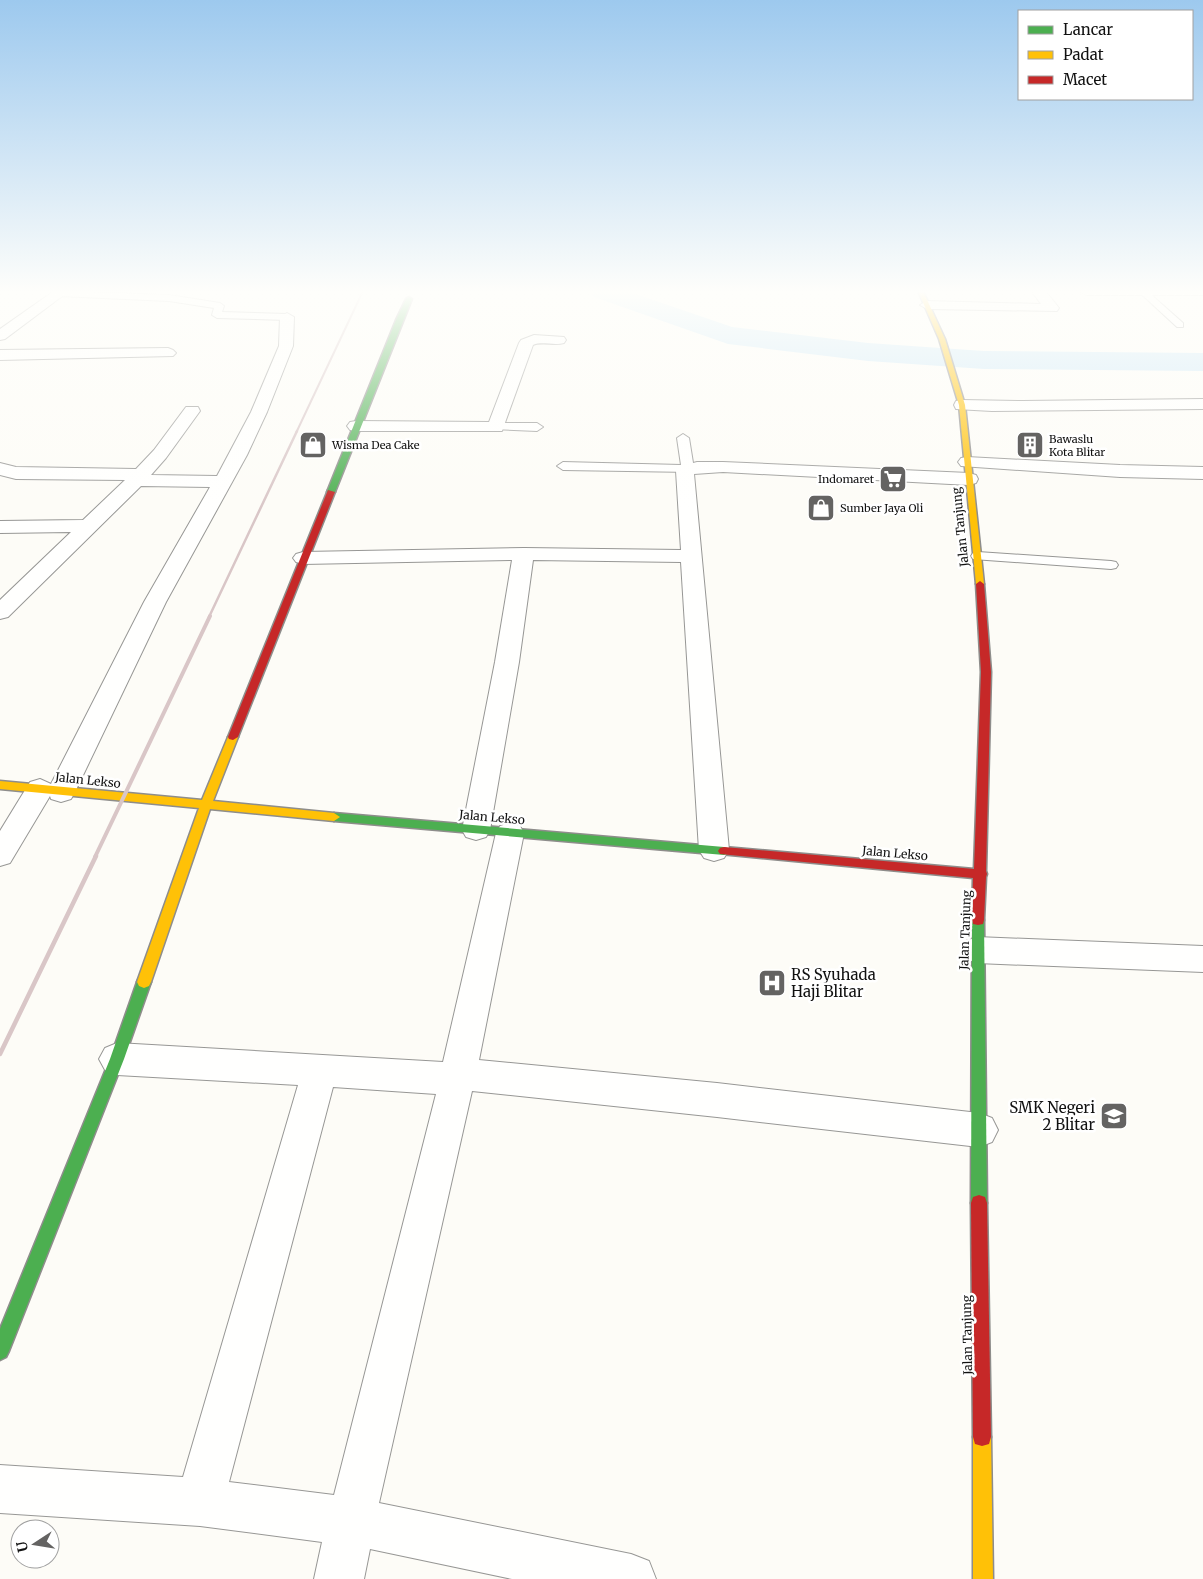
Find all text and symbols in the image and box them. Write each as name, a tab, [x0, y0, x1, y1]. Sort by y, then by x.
legend	[1018, 10, 1193, 100]
text: Lancar	[1063, 20, 1113, 39]
text: Padat	[1063, 45, 1104, 64]
text: Macet	[1063, 70, 1107, 89]
shop icon: Wisma Dea Cake	[298, 430, 328, 460]
building icon: Bawaslu Kota Blitar	[1015, 430, 1045, 460]
place label: Bawaslu Kota Blitar	[1049, 432, 1105, 459]
place label: Wisma Dea Cake	[331, 438, 420, 452]
supermarket icon: Indomaret	[878, 464, 908, 494]
place label: Indomaret	[818, 472, 875, 486]
street label: Jalan Tanjung	[948, 486, 972, 568]
shop icon: Sumber Jaya Oli	[806, 493, 836, 523]
place label: Sumber Jaya Oli	[840, 501, 924, 515]
street label: Jalan Lekso	[53, 769, 122, 791]
street label: Jalan Lekso	[458, 807, 525, 827]
street label: Jalan Lekso	[861, 843, 928, 863]
street label: Jalan Tanjung	[956, 889, 974, 971]
place label: RS Syuhada Haji Blitar	[791, 965, 876, 1001]
hospital icon: RS Syuhada Haji Blitar	[757, 968, 787, 998]
place label: SMK Negeri 2 Blitar	[1009, 1098, 1095, 1134]
school or university icon: SMK Negeri 2 Blitar	[1099, 1101, 1129, 1131]
street label: Jalan Tanjung	[959, 1294, 975, 1376]
north arrow	[10, 1519, 60, 1569]
text: U	[12, 1539, 32, 1554]

